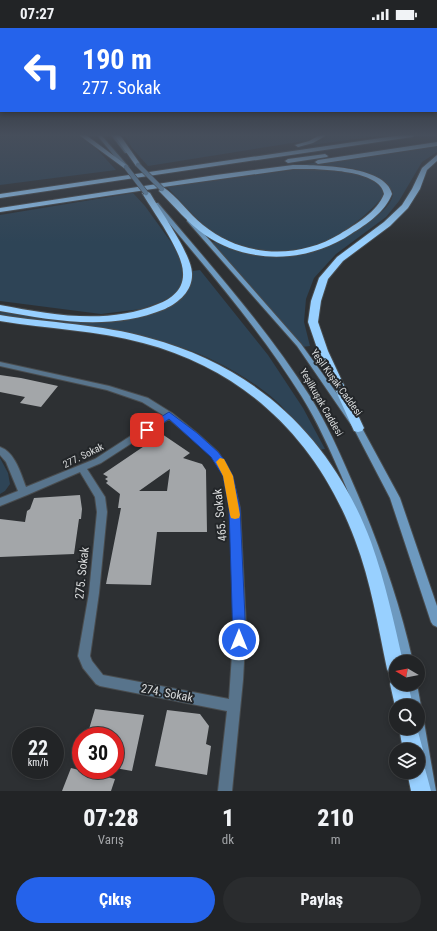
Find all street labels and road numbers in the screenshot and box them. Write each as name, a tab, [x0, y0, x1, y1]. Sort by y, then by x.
street label: Yeşil Kuşak Caddesi	[309, 347, 364, 418]
street label: Yeşilkuşak Caddesi	[298, 367, 345, 438]
street label: 277. Sokak	[61, 441, 106, 470]
street label: 465. Sokak	[210, 488, 230, 542]
street label: 275. Sokak	[72, 546, 92, 600]
street label: 274. Sokak	[140, 681, 195, 705]

